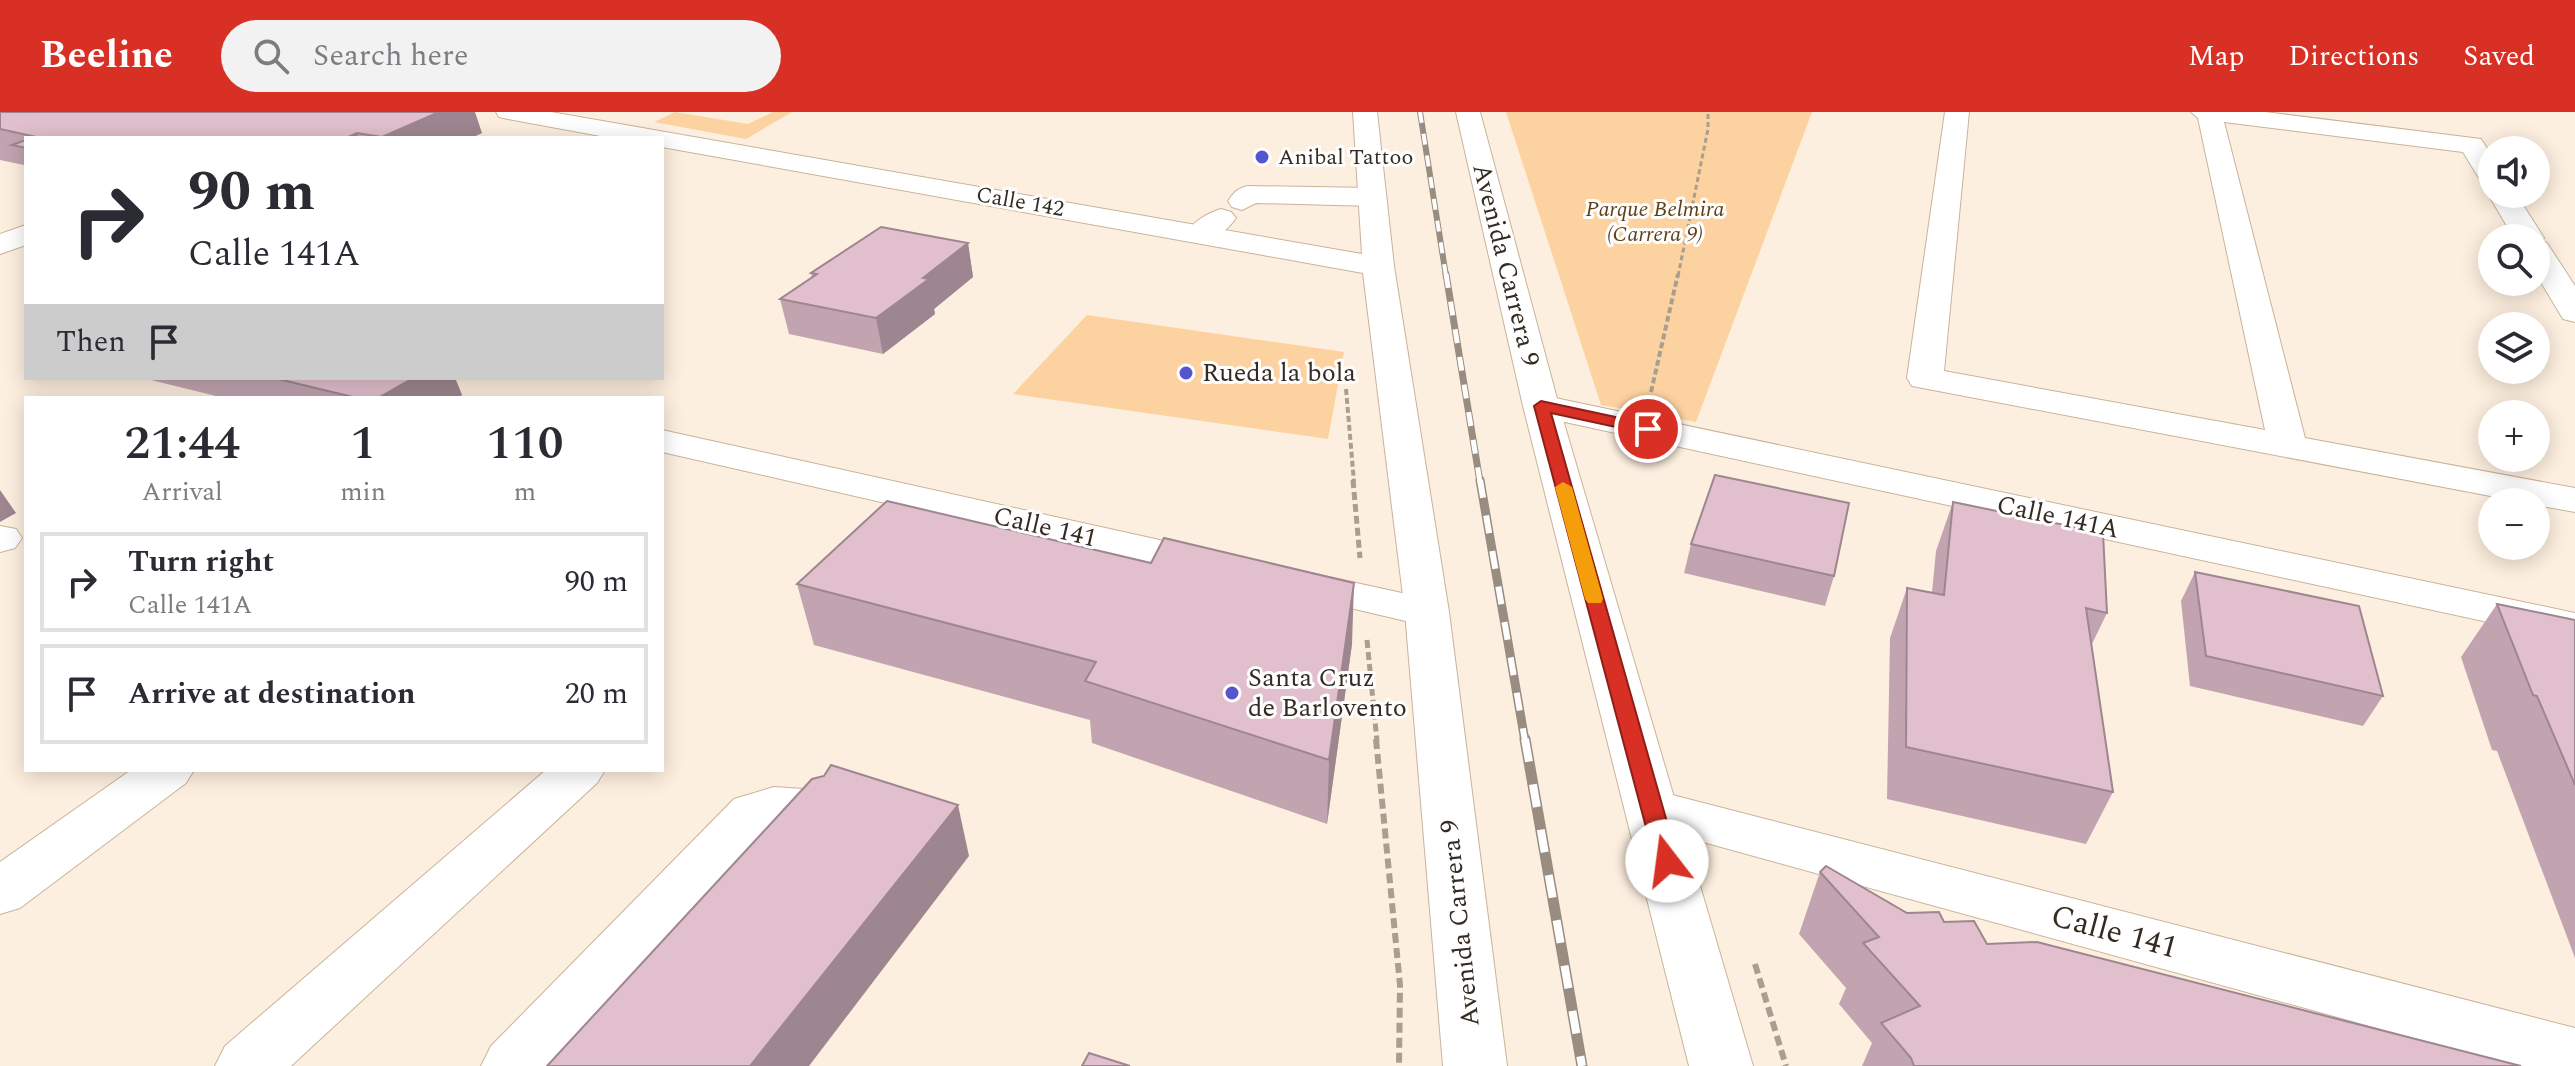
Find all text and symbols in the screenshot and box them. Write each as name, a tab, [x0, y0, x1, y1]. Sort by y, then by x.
search box	[221, 20, 781, 92]
text: Beeline	[40, 27, 173, 85]
text: Search here	[313, 33, 469, 79]
icon: search	[249, 34, 293, 78]
text: Map	[2188, 35, 2245, 78]
text: Directions	[2289, 35, 2419, 78]
text: Saved	[2463, 35, 2535, 78]
map controls	[2478, 136, 2550, 560]
button: sound	[2478, 136, 2550, 208]
place label: Anibal Tattoo	[1278, 141, 1413, 174]
marker: Anibal Tattoo	[1253, 148, 1271, 166]
text: 90 m	[188, 150, 315, 235]
street label: Avenida Carrera 9	[1461, 159, 1551, 371]
icon: right	[56, 168, 160, 272]
street label: Calle 142	[973, 178, 1067, 226]
park label: Parque Belmira (Carrera 9)	[1586, 193, 1724, 251]
button: search	[2478, 224, 2550, 296]
text: Calle 141A	[188, 227, 360, 282]
button: layers	[2478, 312, 2550, 384]
text: Then	[56, 319, 126, 365]
icon: arrive	[142, 320, 186, 364]
place label: Rueda la bola	[1202, 353, 1356, 393]
marker: Rueda la bola	[1177, 364, 1195, 382]
pin	[1614, 395, 1682, 463]
button: +	[2478, 400, 2550, 472]
text: 21:44	[124, 407, 240, 480]
text: 1	[350, 407, 376, 480]
text: 110	[486, 407, 564, 480]
icon: arrive	[1626, 407, 1670, 451]
text: Arrival	[142, 472, 223, 512]
text: min	[340, 472, 386, 512]
text: m	[514, 472, 536, 512]
street label: Calle 141A	[1993, 485, 2123, 549]
button: −	[2478, 488, 2550, 560]
street label: Calle 141	[989, 496, 1101, 558]
text: Turn right	[128, 539, 274, 585]
text: 90 m	[565, 559, 628, 605]
icon: right	[60, 560, 104, 604]
text: Calle 141A	[128, 585, 252, 625]
place label: Santa Cruz de Barlovento	[1248, 658, 1407, 728]
text: Arrive at destination	[128, 671, 415, 717]
text: 20 m	[565, 671, 628, 717]
icon: arrive	[60, 672, 104, 716]
marker: Santa Cruz de Barlovento	[1223, 684, 1241, 702]
street label: Avenida Carrera 9	[1429, 817, 1491, 1029]
position arrow	[1625, 819, 1709, 903]
street label: Calle 141	[2045, 892, 2183, 972]

